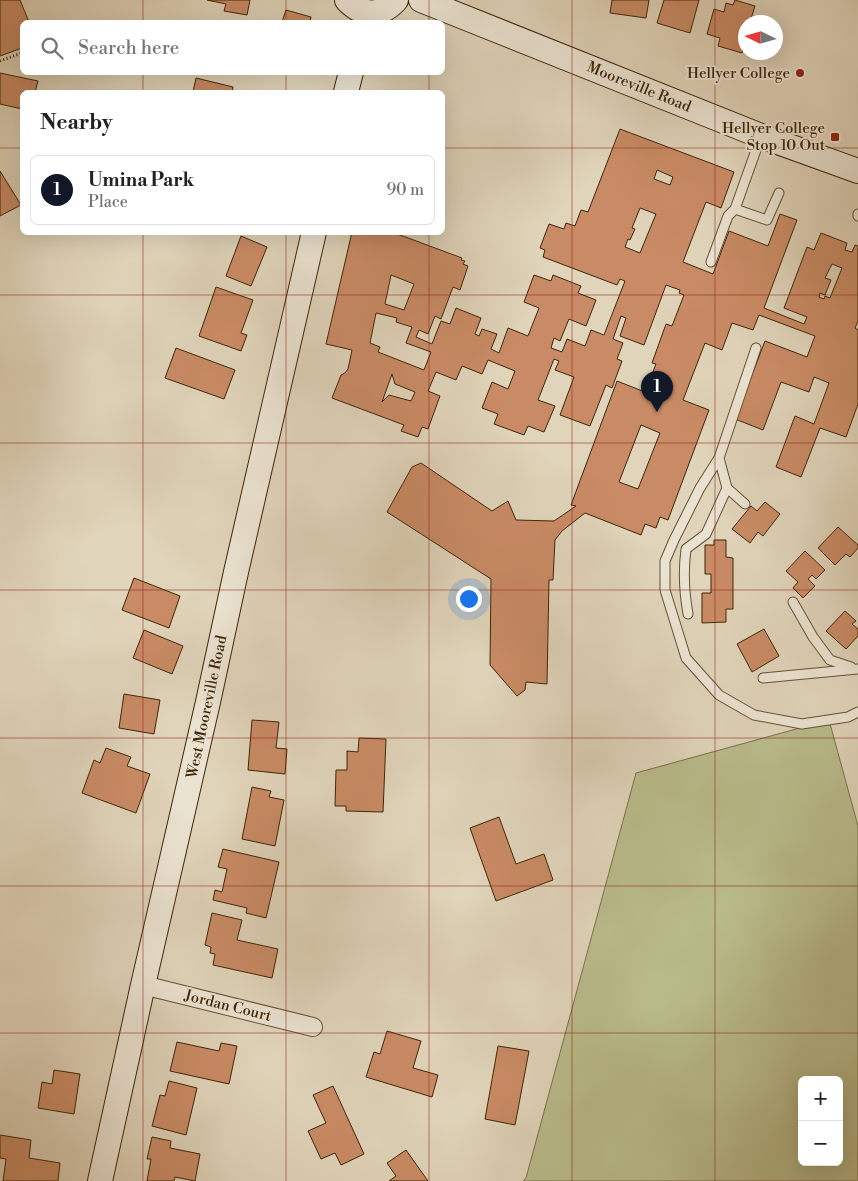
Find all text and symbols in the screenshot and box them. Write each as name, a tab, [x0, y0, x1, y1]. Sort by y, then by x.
north arrow	[738, 15, 783, 60]
search box	[20, 20, 445, 75]
icon: search	[38, 34, 66, 62]
text: Search here	[78, 36, 179, 60]
street label: Mooreville Road	[584, 57, 694, 117]
place label: Hellyer College	[687, 64, 790, 83]
marker: Hellyer College	[794, 67, 806, 79]
text: Nearby	[40, 110, 113, 136]
place label: Hellyer College Stop 10 Out	[722, 119, 826, 155]
marker: Hellyer College Stop 10 Out	[829, 131, 841, 143]
text: Umina Park	[88, 168, 194, 192]
text: 1	[53, 180, 61, 200]
text: 90 m	[386, 180, 424, 200]
text: Place	[88, 192, 128, 212]
pin: 1	[641, 371, 673, 412]
your location	[456, 586, 482, 612]
street label: West Mooreville Road	[182, 633, 232, 781]
street label: Jordan Court	[182, 986, 274, 1026]
map controls	[798, 1076, 843, 1166]
button: +	[798, 1076, 843, 1121]
button: −	[798, 1121, 843, 1166]

